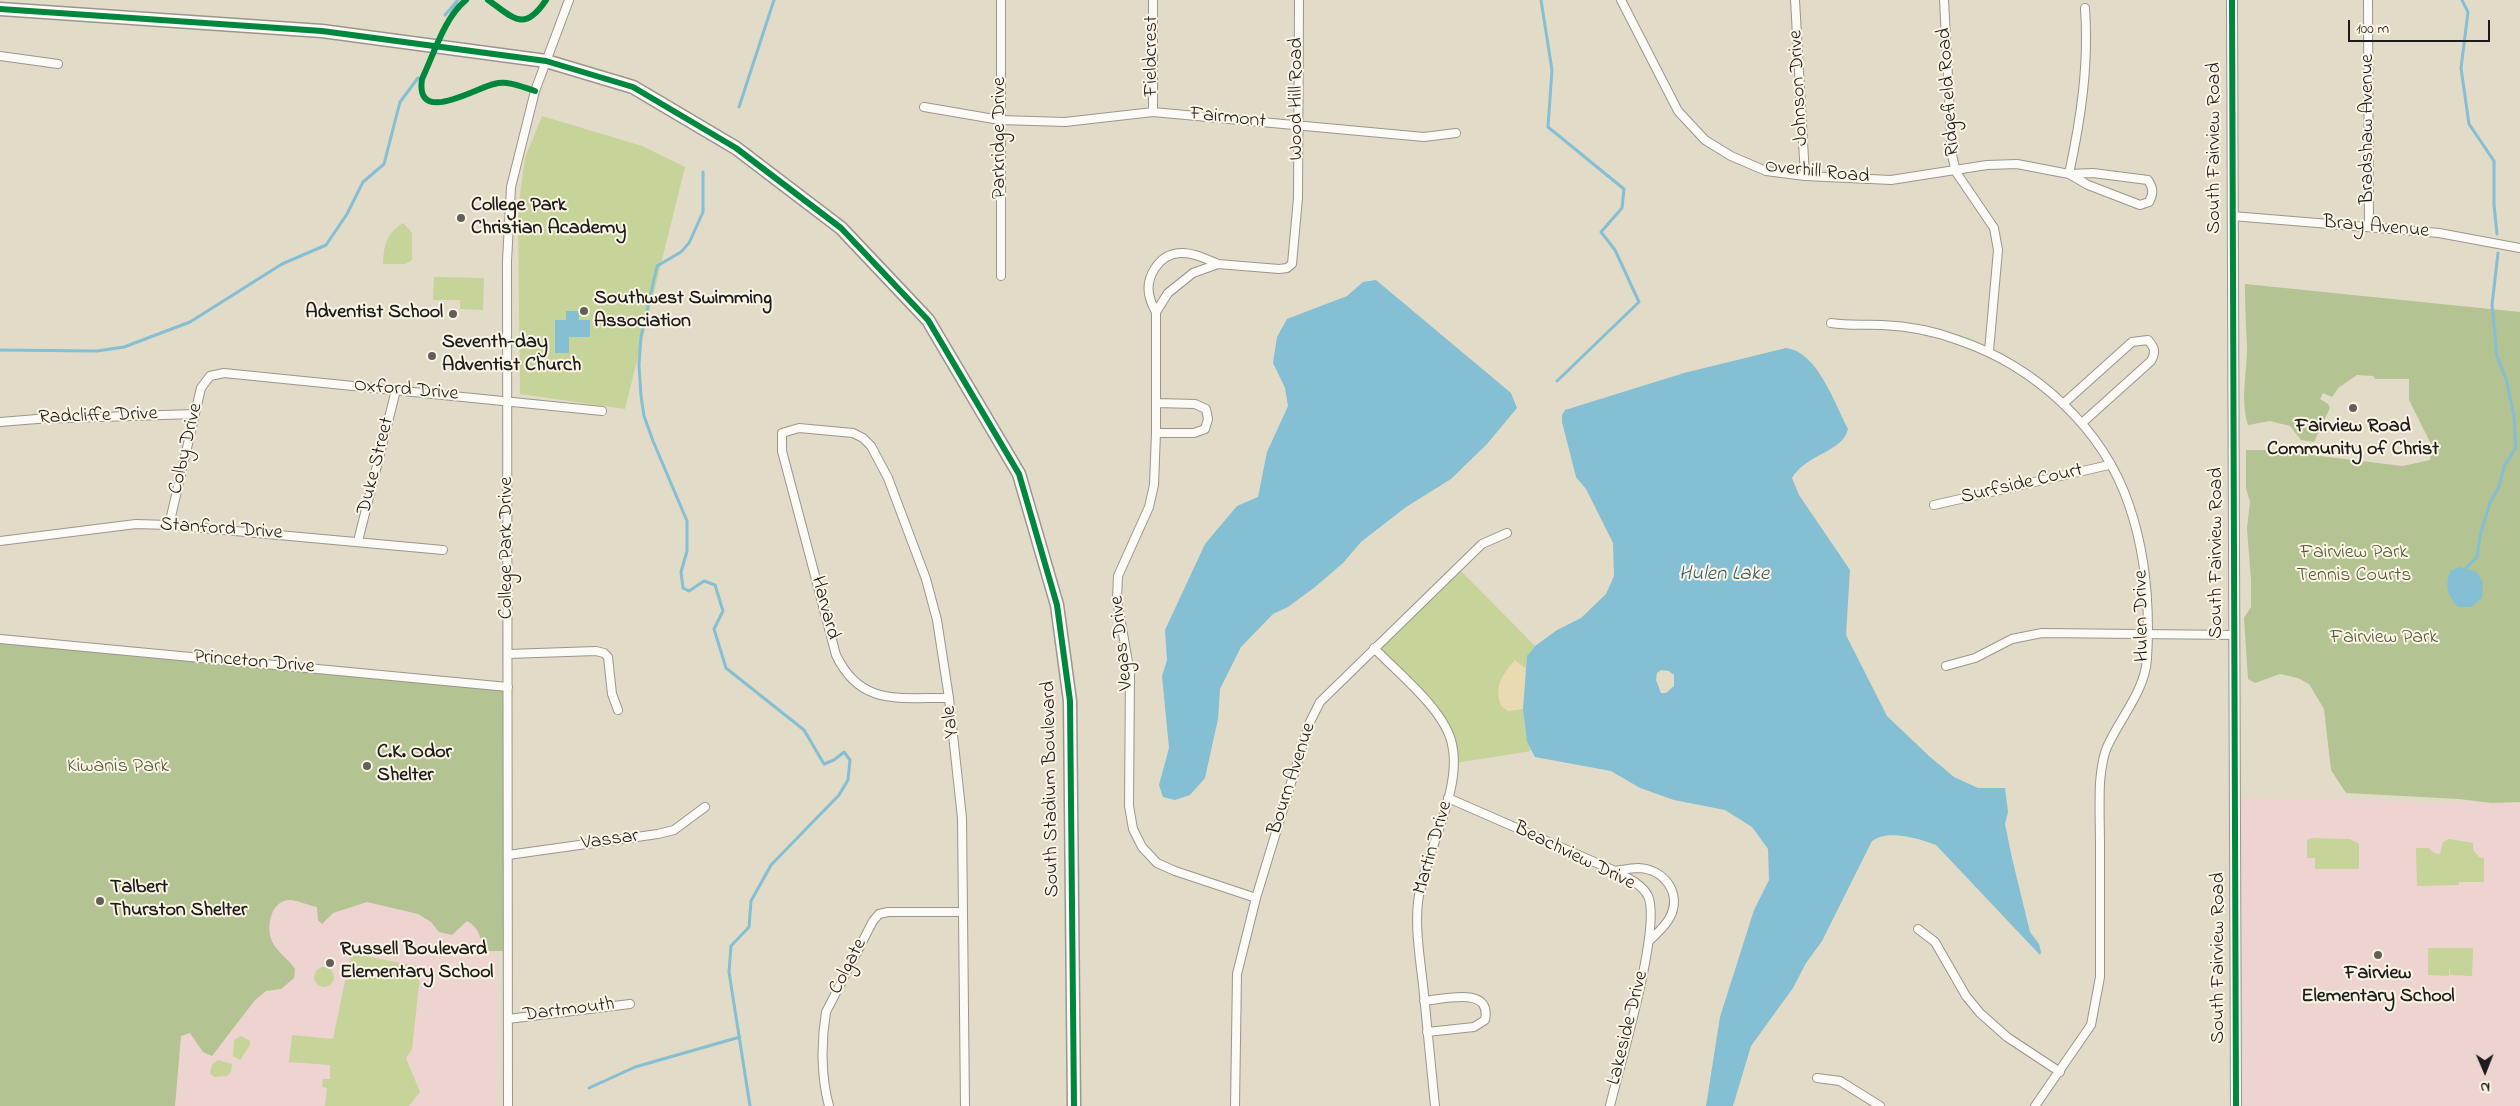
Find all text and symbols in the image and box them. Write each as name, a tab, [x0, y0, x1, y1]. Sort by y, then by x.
scale bar	[2350, 10, 2492, 42]
street label: Fieldcrest	[1141, 15, 1165, 97]
text: 100 m	[2356, 18, 2389, 40]
street label: Ridgefield Road	[1934, 27, 1966, 157]
street label: Johnson Drive	[1785, 29, 1815, 147]
street label: Wood Hill Road	[1286, 38, 1310, 160]
street label: Bradshaw Avenue	[2357, 54, 2381, 204]
street label: South Fairview Road	[2204, 62, 2228, 234]
street label: Parkridge Drive	[989, 77, 1013, 199]
street label: Fairmont	[1189, 103, 1267, 135]
street label: Overhill Road	[1764, 156, 1870, 190]
place label: College Park Christian Academy	[471, 195, 626, 242]
street label: Bray Avenue	[2322, 211, 2430, 245]
marker: College Park Christian Academy	[455, 212, 467, 224]
place label: Southwest Swimming Association	[594, 288, 772, 335]
place label: Adventist School	[305, 302, 443, 326]
marker: Southwest Swimming Association	[578, 305, 590, 317]
marker: Adventist School	[447, 308, 459, 320]
place label: Seventh-day Adventist Church	[442, 332, 581, 379]
marker: Seventh-day Adventist Church	[426, 350, 438, 362]
street label: Oxford Drive	[353, 374, 459, 408]
street label: Colby Drive	[165, 401, 209, 497]
marker: Fairview Road Community of Christ	[2347, 402, 2359, 414]
street label: Radcliffe Drive	[38, 403, 158, 431]
street label: Duke Street	[353, 415, 401, 517]
place label: Fairview Road Community of Christ	[2267, 416, 2439, 463]
street label: Surfside Court	[1959, 459, 2085, 511]
street label: South Fairview Road	[2206, 467, 2230, 639]
street label: College Park Drive	[496, 477, 520, 619]
street label: Stanford Drive	[159, 514, 283, 546]
park label: Fairview Park Tennis Courts	[2297, 542, 2411, 589]
water label: Hulen Lake	[1679, 563, 1769, 589]
street label: Hulen Drive	[2130, 570, 2156, 662]
street label: Harvard	[804, 574, 844, 642]
street label: Vegas Drive	[1106, 594, 1140, 692]
park label: Fairview Park	[2330, 627, 2438, 651]
street label: Princeton Drive	[192, 646, 316, 680]
street label: South Stadium Boulevard	[1038, 681, 1066, 897]
street label: Yale	[938, 705, 966, 739]
street label: Bourn Avenue	[1264, 720, 1322, 838]
place label: C.K. Odor Shelter	[377, 742, 452, 789]
park label: Kiwanis Park	[67, 756, 169, 780]
marker: C.K. Odor Shelter	[361, 760, 373, 772]
street label: Martin Drive	[1409, 799, 1459, 897]
street label: Beachview Drive	[1510, 817, 1638, 897]
street label: Vassar	[580, 825, 640, 857]
street label: South Fairview Road	[2208, 872, 2232, 1044]
place label: Talbert Thurston Shelter	[110, 877, 247, 924]
marker: Talbert Thurston Shelter	[94, 895, 106, 907]
street label: Colgate	[825, 935, 873, 999]
place label: Russell Boulevard Elementary School	[340, 939, 493, 986]
marker: Fairview Elementary School	[2372, 949, 2384, 961]
marker: Russell Boulevard Elementary School	[324, 957, 336, 969]
place label: Fairview Elementary School	[2301, 963, 2455, 1010]
street label: Lakeside Drive	[1603, 968, 1655, 1088]
street label: Dartmouth	[522, 993, 616, 1029]
north arrow	[2460, 1046, 2510, 1096]
text: N	[2480, 1076, 2490, 1097]

